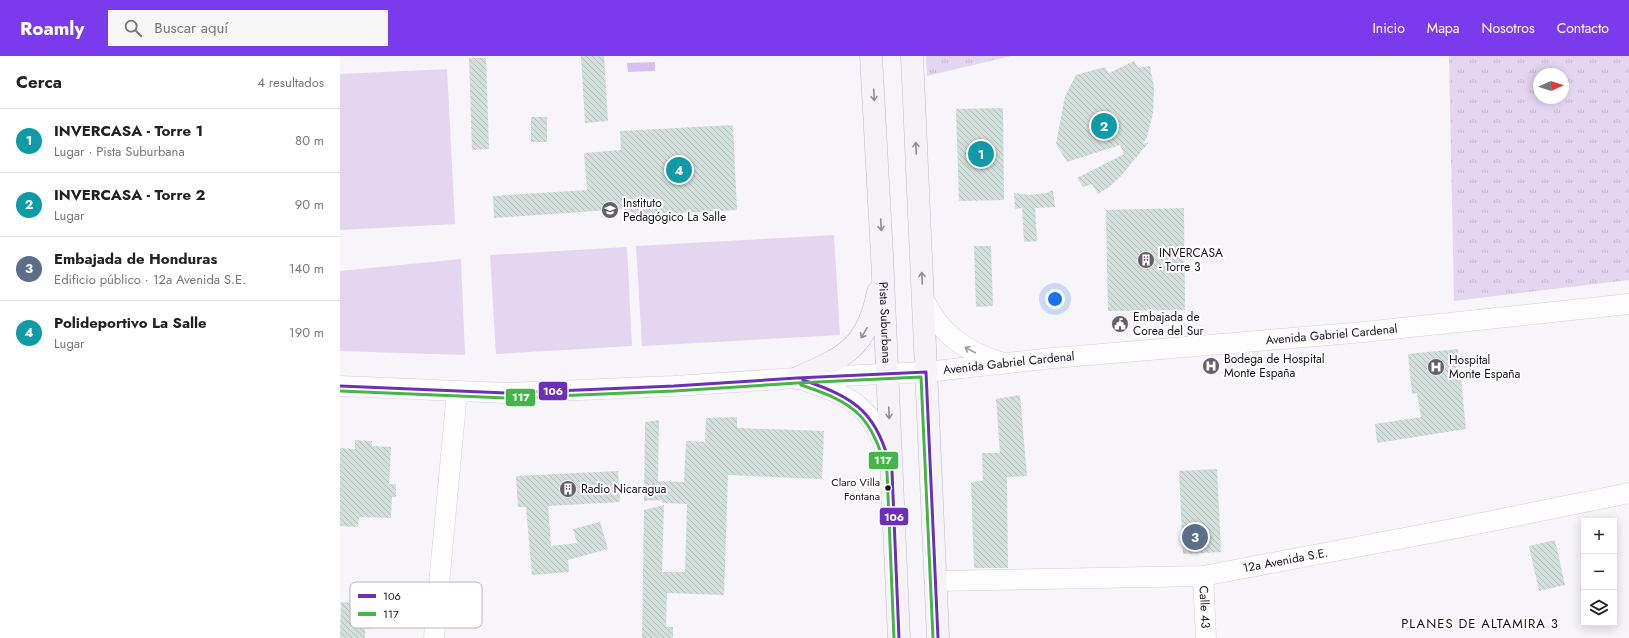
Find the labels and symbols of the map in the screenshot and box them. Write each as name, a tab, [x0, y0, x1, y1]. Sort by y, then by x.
north arrow	[1533, 68, 1569, 104]
one-way arrow	[870, 88, 877, 101]
pin: 2	[1091, 111, 1117, 141]
pin: 1	[968, 139, 994, 169]
one-way arrow	[912, 142, 920, 155]
pin: 4	[666, 155, 692, 185]
place label: Instituto Pedagógico La Salle	[623, 194, 726, 226]
school or university icon: Instituto Pedagógico La Salle	[600, 200, 620, 220]
one-way arrow	[877, 218, 884, 231]
place label: INVERCASA - Torre 3	[1159, 244, 1223, 276]
building icon: INVERCASA - Torre 3	[1136, 250, 1156, 270]
one-way arrow	[919, 272, 926, 285]
street label: Pista Suburbana	[874, 281, 896, 364]
your location	[1045, 289, 1065, 309]
place label: Embajada de Corea del Sur	[1133, 308, 1205, 340]
public building icon: Embajada de Corea del Sur	[1110, 314, 1130, 334]
street label: Avenida Gabriel Cardenal	[1265, 320, 1398, 349]
one-way arrow	[859, 327, 867, 339]
one-way arrow	[965, 345, 977, 353]
street label: Avenida Gabriel Cardenal	[942, 347, 1075, 379]
place label: Bodega de Hospital Monte España	[1224, 350, 1324, 382]
place label: Hospital Monte España	[1449, 351, 1521, 383]
hospital icon: Bodega de Hospital Monte España	[1201, 356, 1221, 376]
hospital icon: Hospital Monte España	[1426, 357, 1446, 377]
line badge: 106	[538, 381, 568, 401]
text: 106	[543, 383, 563, 399]
line badge: 117	[505, 388, 536, 407]
text: 117	[512, 389, 530, 405]
one-way arrow	[886, 406, 893, 419]
line badge: 117	[868, 451, 899, 470]
text: 117	[874, 452, 892, 468]
place label: Claro Villa Fontana	[831, 474, 880, 504]
building icon: Radio Nicaragua	[558, 479, 578, 499]
place label: Radio Nicaragua	[581, 480, 667, 498]
marker: Claro Villa Fontana	[883, 483, 893, 493]
line badge: 106	[879, 507, 909, 526]
text: 106	[884, 509, 904, 525]
pin: 3	[1182, 522, 1208, 552]
street label: 12a Avenida S.E.	[1241, 544, 1330, 577]
legend	[350, 582, 482, 628]
street label: Calle 43	[1194, 585, 1215, 629]
text: 106	[383, 588, 401, 604]
text: 117	[383, 606, 399, 622]
district label: PLANES DE ALTAMIRA 3	[1401, 614, 1559, 633]

